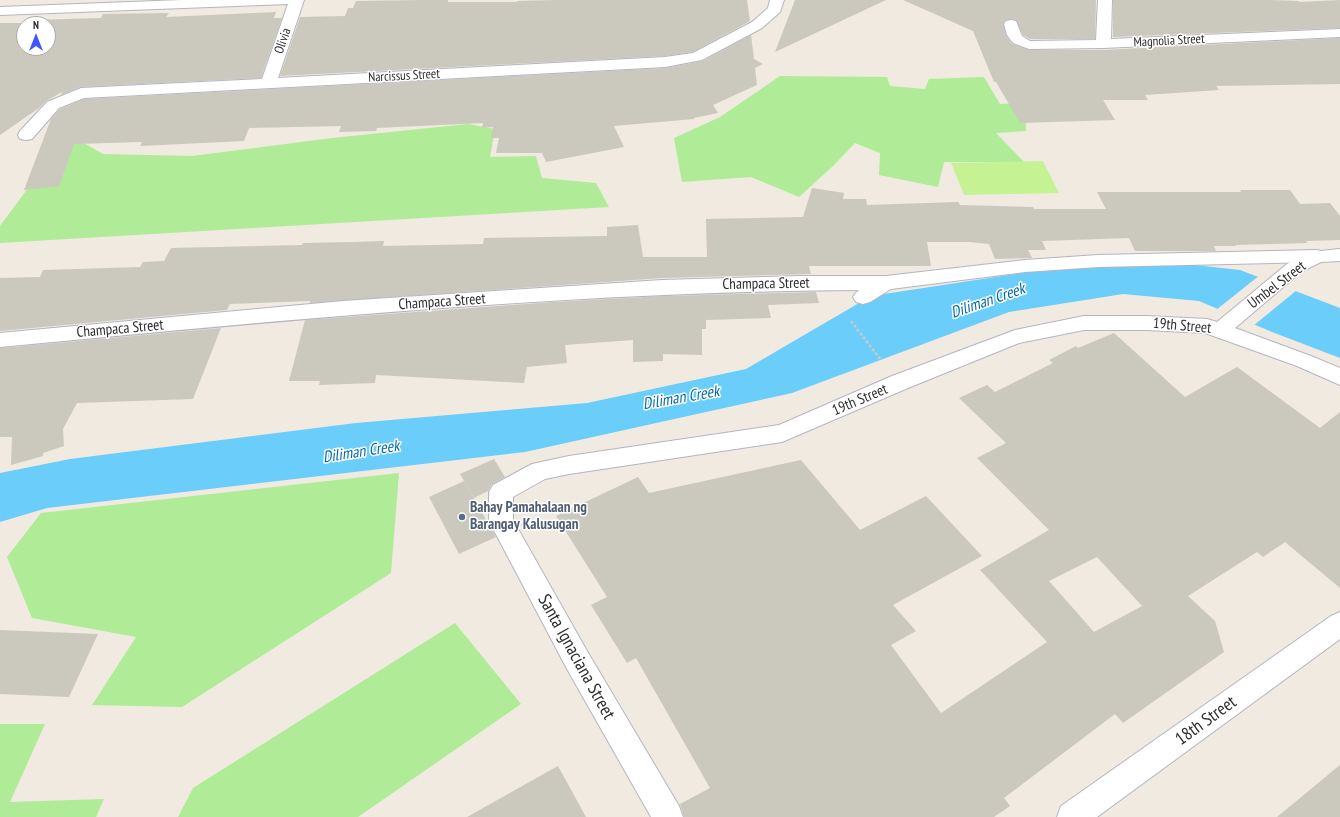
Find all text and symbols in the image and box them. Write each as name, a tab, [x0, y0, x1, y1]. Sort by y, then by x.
north arrow	[16, 16, 56, 56]
text: N	[33, 18, 39, 32]
street label: Olivia	[271, 26, 295, 56]
street label: Magnolia Street	[1133, 31, 1205, 51]
street label: Narcissus Street	[368, 66, 440, 86]
street label: Umbel Street	[1244, 257, 1310, 313]
street label: Champaca Street	[722, 274, 810, 294]
water label: Diliman Creek	[948, 279, 1028, 323]
street label: Champaca Street	[398, 290, 486, 314]
street label: 19th Street	[1152, 314, 1212, 338]
street label: Champaca Street	[76, 316, 164, 342]
street label: 19th Street	[830, 380, 890, 420]
water label: Diliman Creek	[641, 382, 721, 414]
water label: Diliman Creek	[321, 436, 401, 468]
place label: Bahay Pamahalaan ng Barangay Kalusugan	[470, 499, 587, 534]
marker: Bahay Pamahalaan ng Barangay Kalusugan	[457, 512, 467, 522]
street label: Santa Ignaciana Street	[533, 591, 619, 723]
street label: 18th Street	[1171, 692, 1241, 750]

